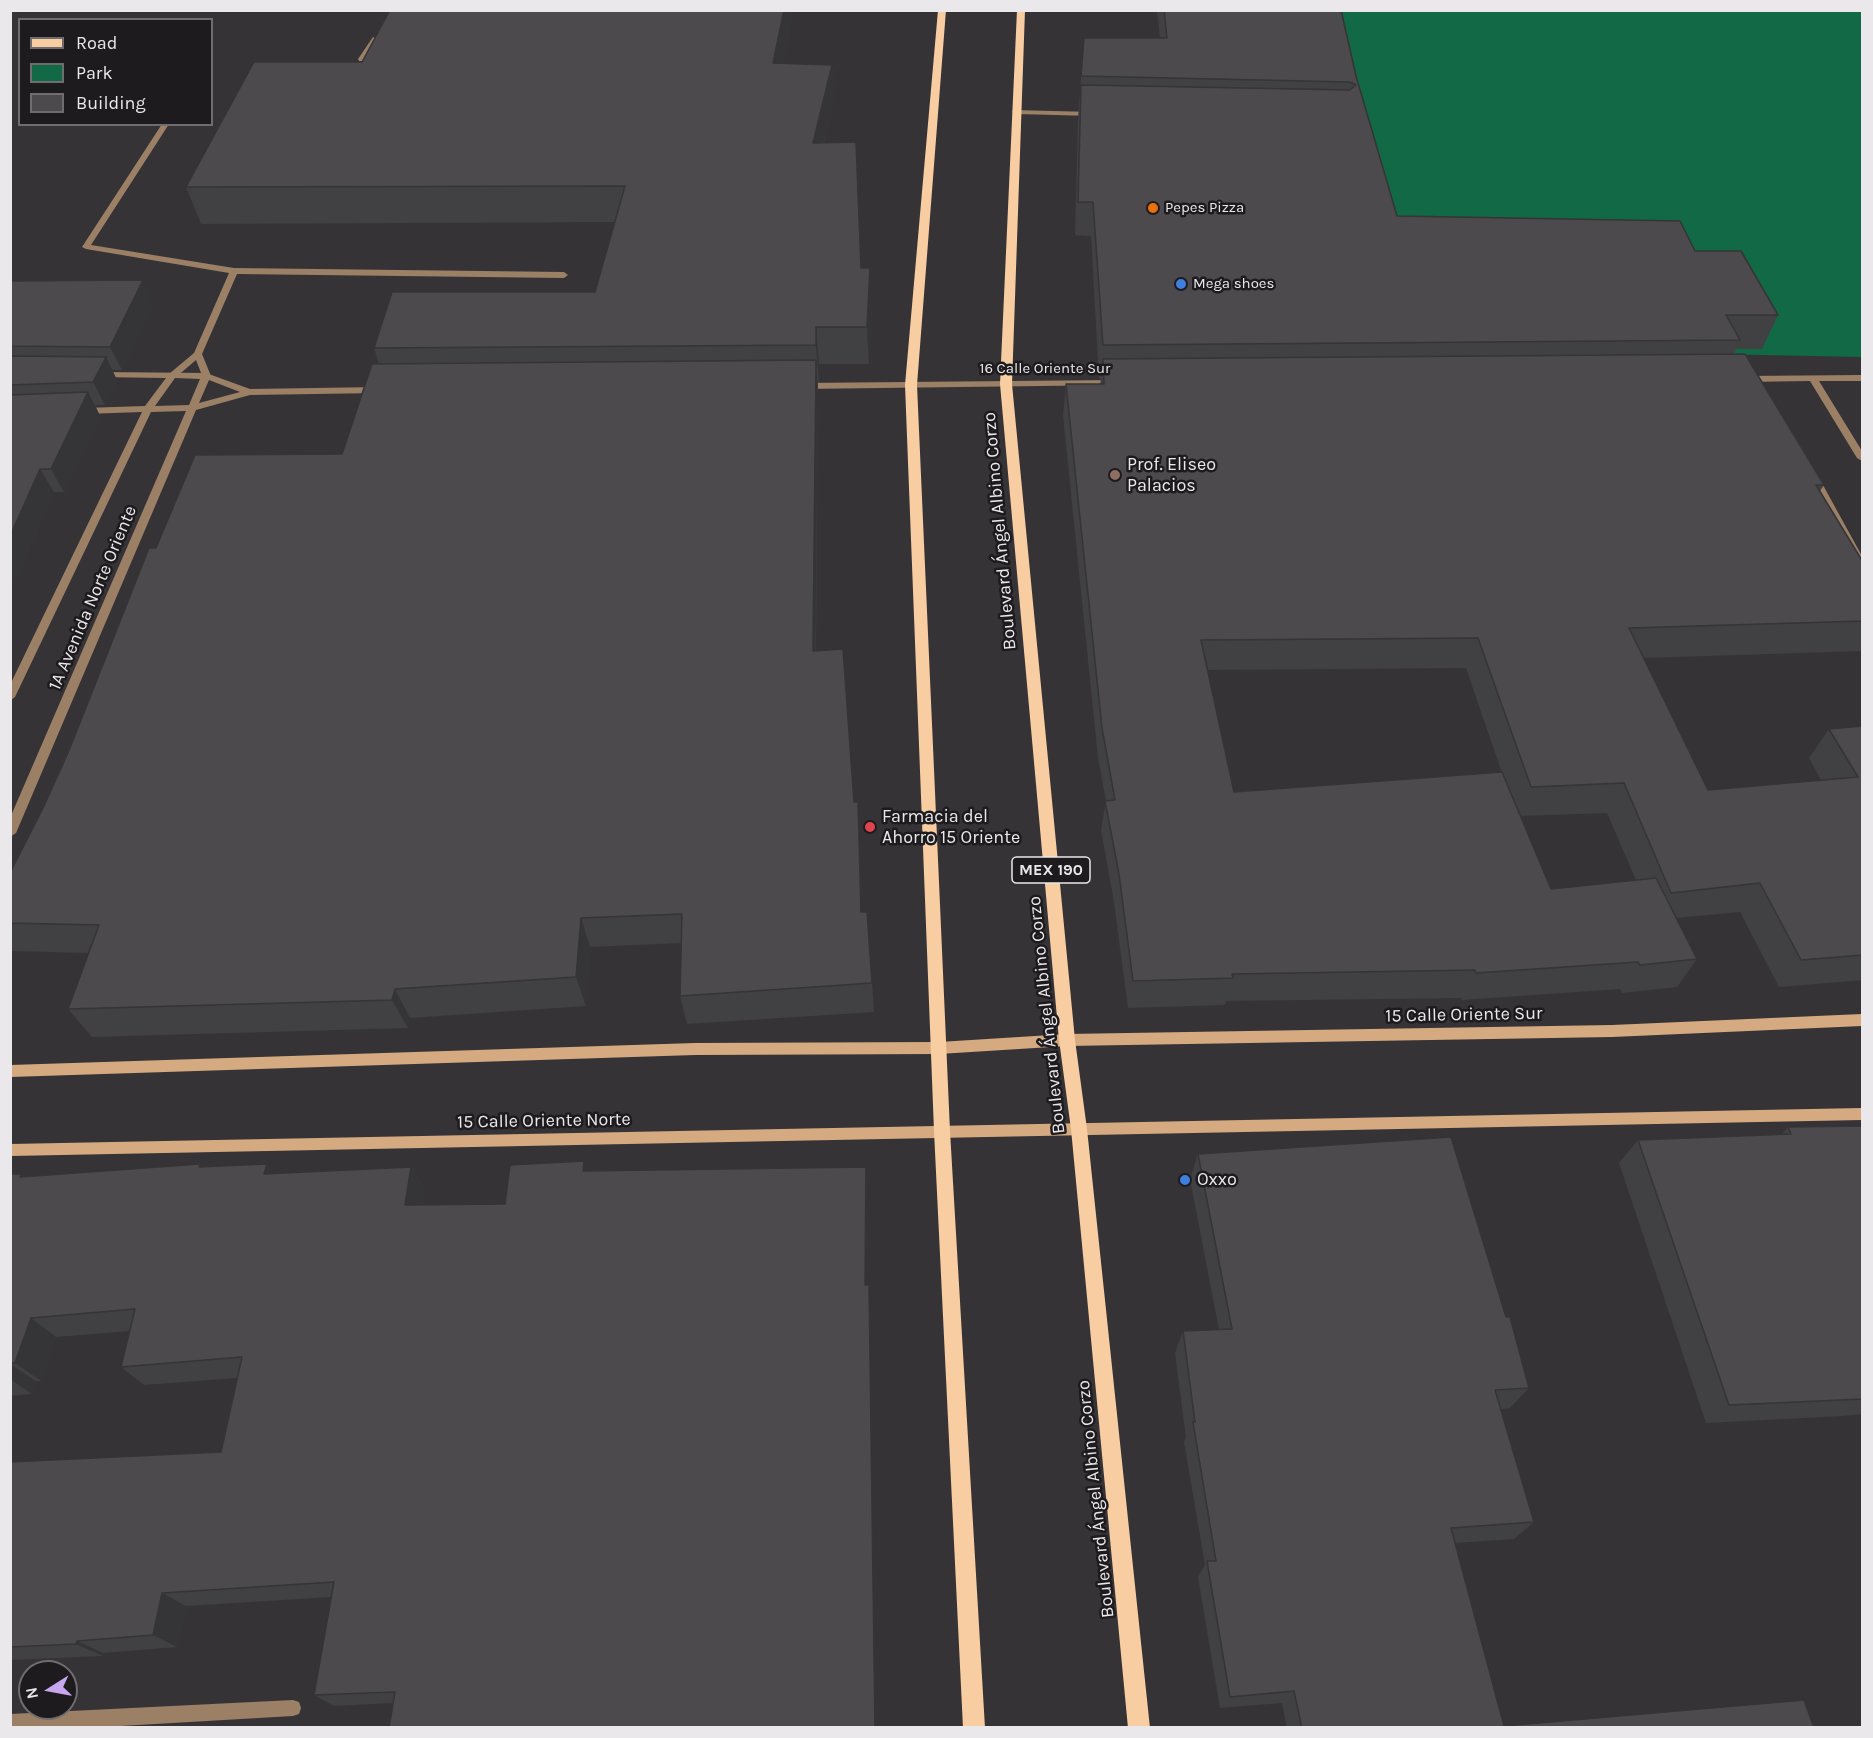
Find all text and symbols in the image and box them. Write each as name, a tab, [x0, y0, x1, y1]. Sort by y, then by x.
legend	[18, 18, 213, 126]
text: Road	[76, 32, 117, 54]
text: Park	[76, 62, 113, 84]
text: Building	[76, 92, 146, 114]
place label: Pepes Pizza	[1165, 199, 1244, 217]
marker: Pepes Pizza	[1146, 201, 1160, 215]
place label: Mega shoes	[1193, 275, 1274, 293]
marker: Mega shoes	[1174, 277, 1188, 291]
street label: 16 Calle Oriente Sur	[979, 360, 1111, 378]
street label: Boulevard Ángel Albino Corzo	[979, 411, 1021, 651]
place label: Prof. Eliseo Palacios	[1127, 454, 1216, 496]
marker: Prof. Eliseo Palacios	[1108, 468, 1122, 482]
street label: 1A Avenida Norte Oriente	[44, 502, 142, 694]
place label: Farmacia del Ahorro 15 Oriente	[882, 806, 1020, 848]
marker: Farmacia del Ahorro 15 Oriente	[863, 820, 877, 834]
road number: MEX 190	[1012, 857, 1090, 883]
street label: Boulevard Ángel Albino Corzo	[1024, 895, 1070, 1135]
street label: 15 Calle Oriente Sur	[1385, 1003, 1543, 1027]
street label: 15 Calle Oriente Norte	[457, 1109, 631, 1133]
place label: Oxxo	[1197, 1169, 1237, 1191]
marker: Oxxo	[1178, 1173, 1192, 1187]
street label: Boulevard Ángel Albino Corzo	[1073, 1379, 1119, 1619]
north arrow	[18, 1660, 78, 1720]
text: N	[21, 1686, 42, 1701]

